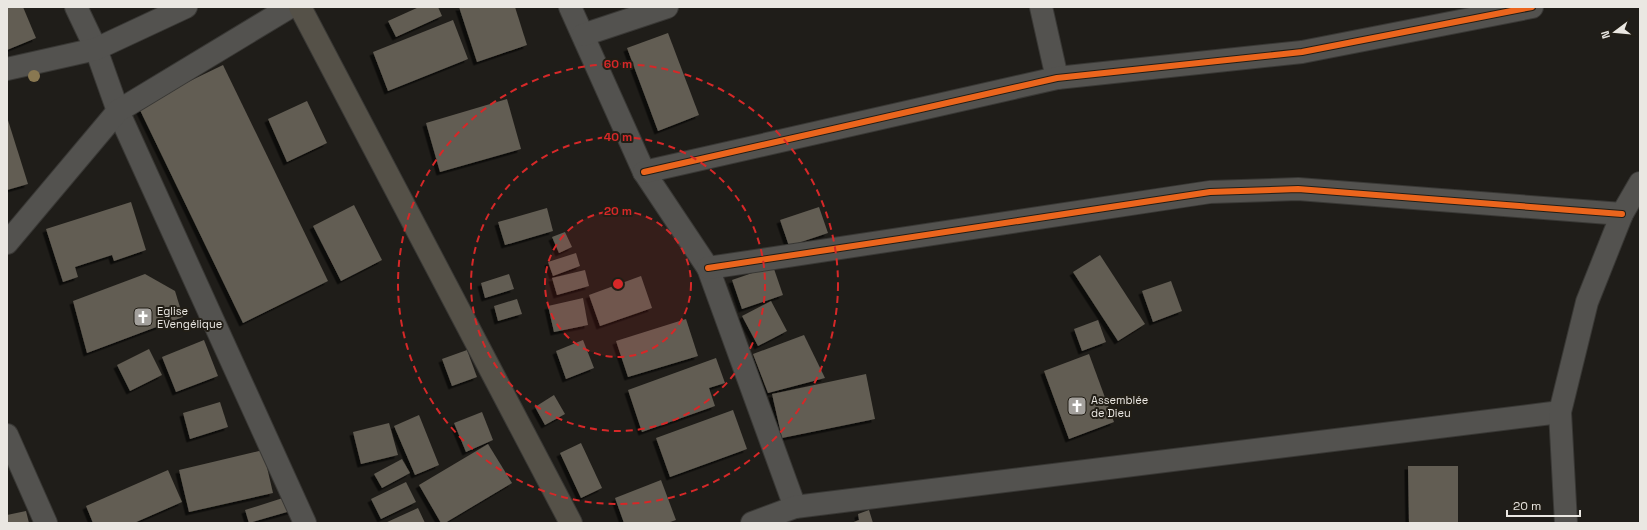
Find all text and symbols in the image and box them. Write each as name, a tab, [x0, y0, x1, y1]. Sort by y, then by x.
north arrow	[1595, 12, 1635, 52]
text: N	[1598, 29, 1613, 40]
text: 60 m	[604, 56, 632, 72]
text: 40 m	[604, 129, 632, 145]
text: 20 m	[604, 203, 632, 219]
centre of rings	[611, 277, 625, 291]
place label: Eglise EVengélique	[157, 304, 222, 331]
church icon: Eglise EVengélique	[132, 306, 154, 328]
place label: Assemblée de Dieu	[1091, 393, 1148, 420]
church icon: Assemblée de Dieu	[1066, 395, 1088, 417]
scale bar	[1507, 492, 1580, 518]
text: 20 m	[1513, 498, 1541, 514]

